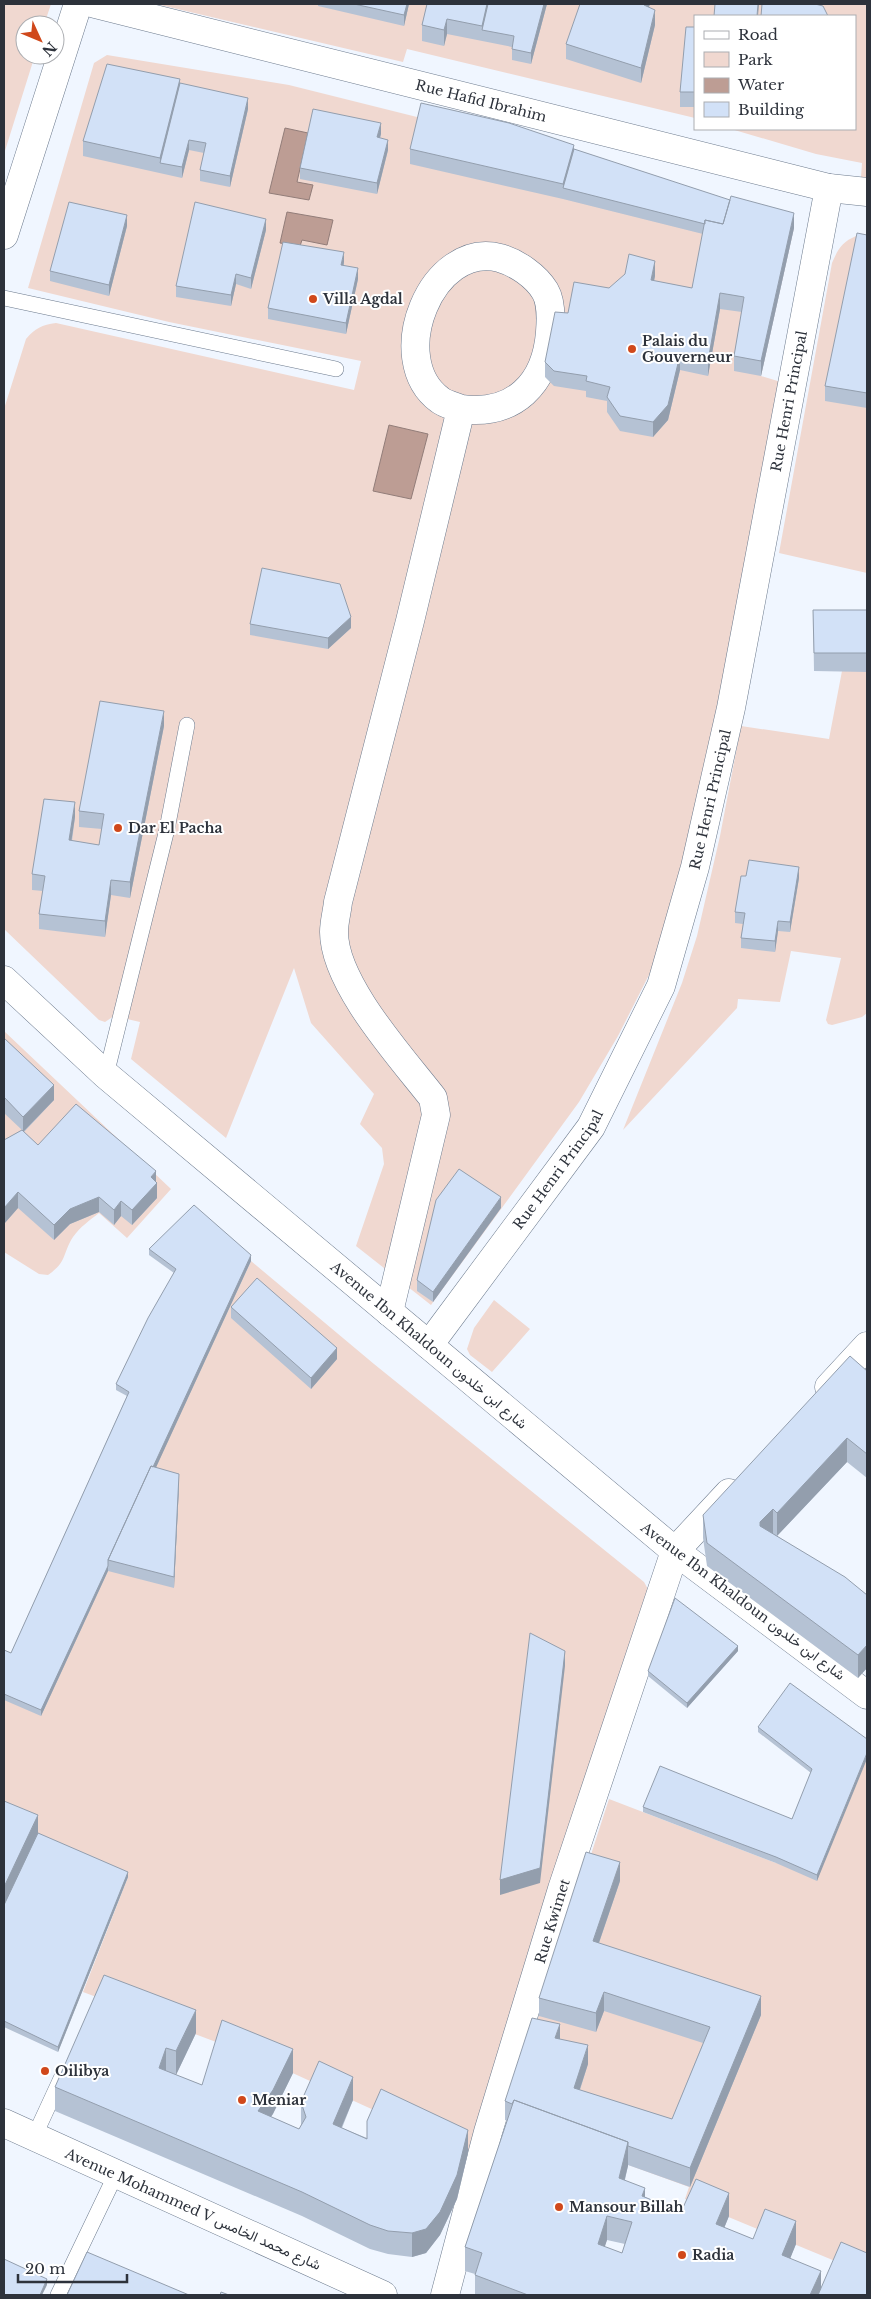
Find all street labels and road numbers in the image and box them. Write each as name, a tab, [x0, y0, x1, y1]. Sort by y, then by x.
street label: Rue Hafid Ibrahim	[414, 76, 549, 126]
street label: Rue Henri Principal	[767, 329, 811, 473]
street label: Rue Henri Principal	[686, 727, 735, 871]
street label: Rue Henri Principal	[509, 1106, 607, 1233]
street label: Avenue Ibn Khaldoun شارع ابن خلدون	[325, 1257, 531, 1434]
street label: Avenue Ibn Khaldoun شارع ابن خلدون	[635, 1518, 849, 1685]
street label: Rue Kwimet	[531, 1876, 574, 1966]
street label: Avenue Mohammed V شارع محمد الخامس	[61, 2144, 324, 2276]

